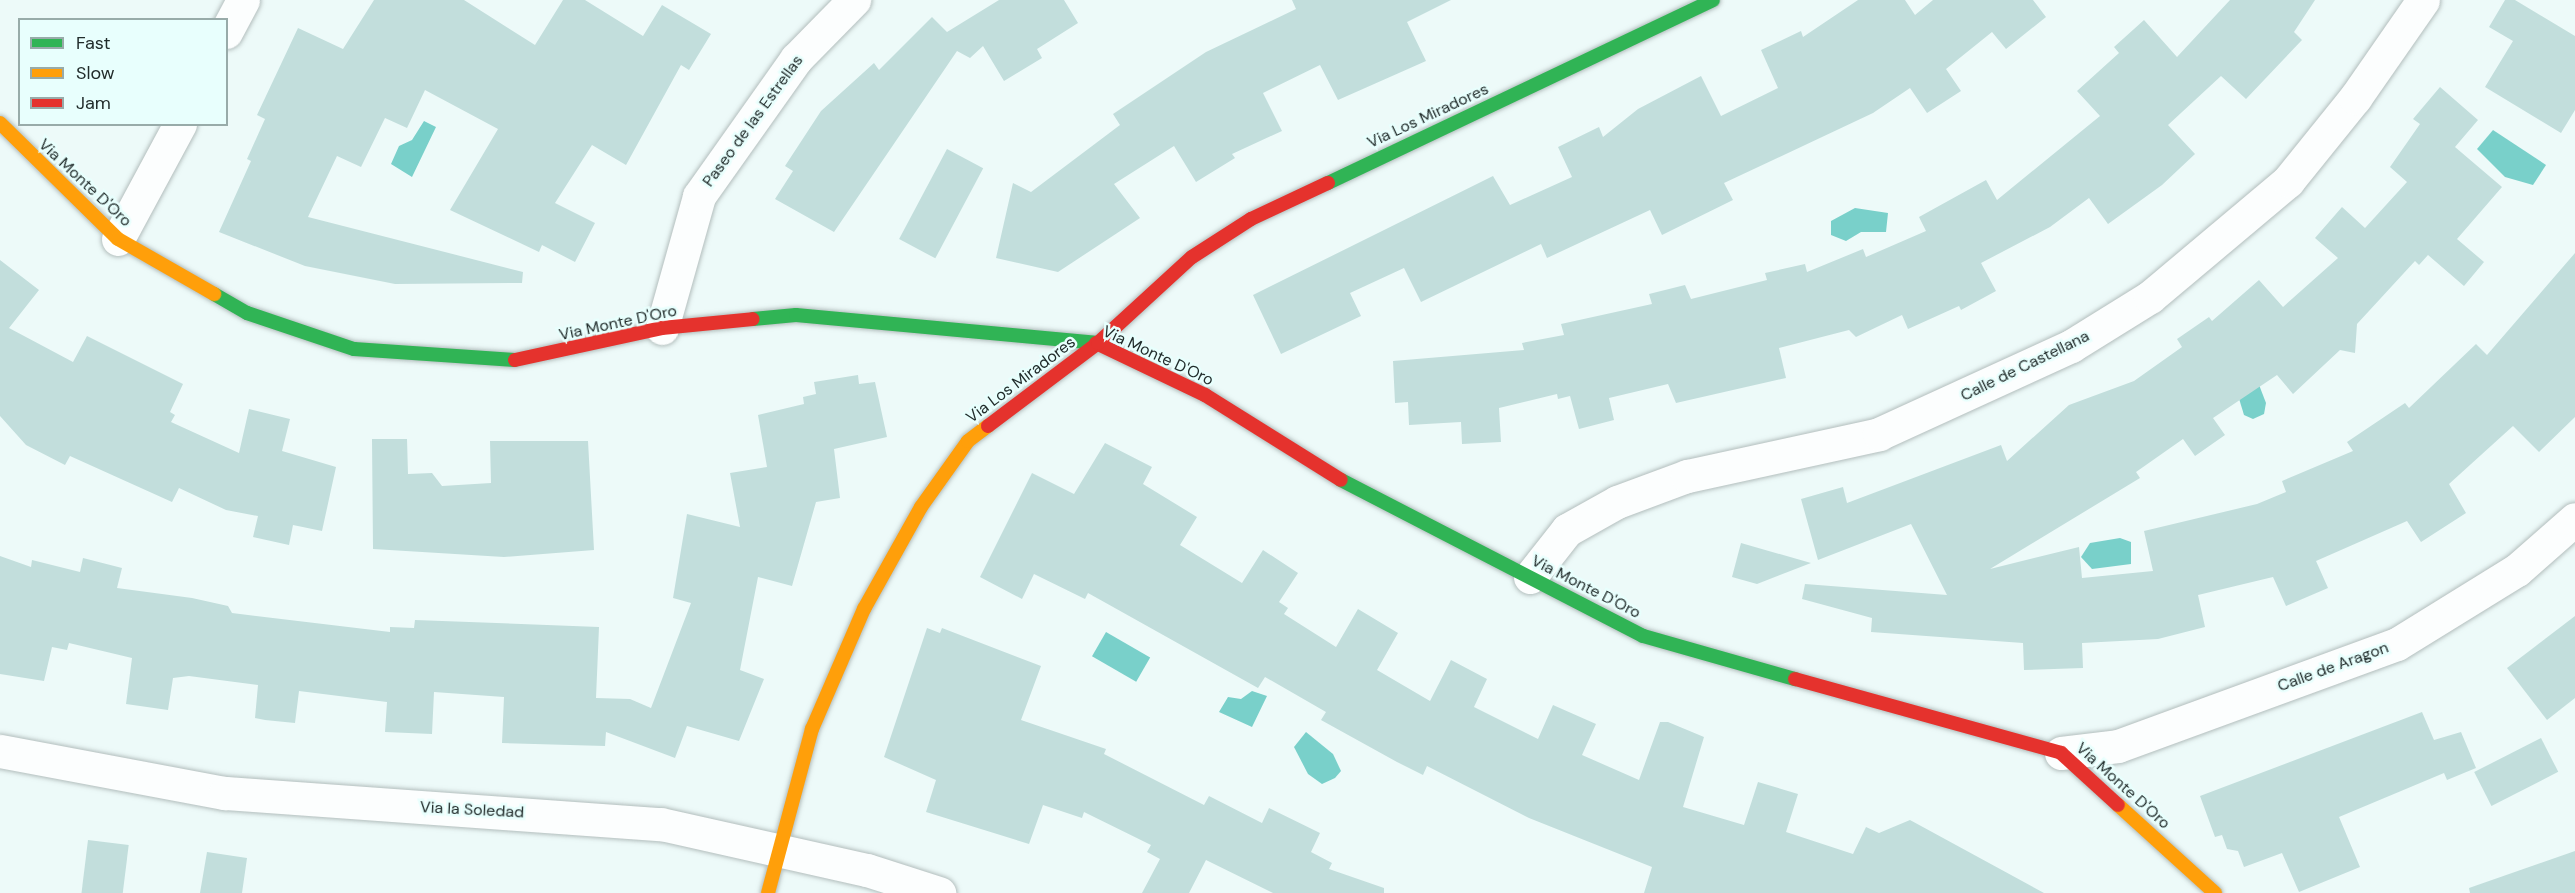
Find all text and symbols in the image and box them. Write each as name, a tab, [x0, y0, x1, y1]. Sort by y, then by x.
legend	[18, 18, 228, 126]
text: Fast	[76, 31, 111, 55]
street label: Paseo de las Estrellas	[699, 51, 807, 191]
text: Slow	[76, 61, 115, 85]
street label: Via Los Miradores	[1364, 80, 1492, 152]
text: Jam	[76, 91, 111, 115]
street label: Via Monte D'Oro	[35, 135, 135, 231]
street label: Via Monte D'Oro	[557, 301, 679, 345]
street label: Via Monte D'Oro	[1100, 322, 1216, 390]
street label: Calle de Castellana	[1958, 327, 2092, 405]
street label: Via Los Miradores	[963, 333, 1079, 427]
street label: Via Monte D'Oro	[1528, 551, 1644, 623]
street label: Calle de Aragon	[2275, 638, 2391, 696]
street label: Via Monte D'Oro	[2072, 739, 2174, 833]
street label: Via la Soledad	[419, 798, 525, 822]

